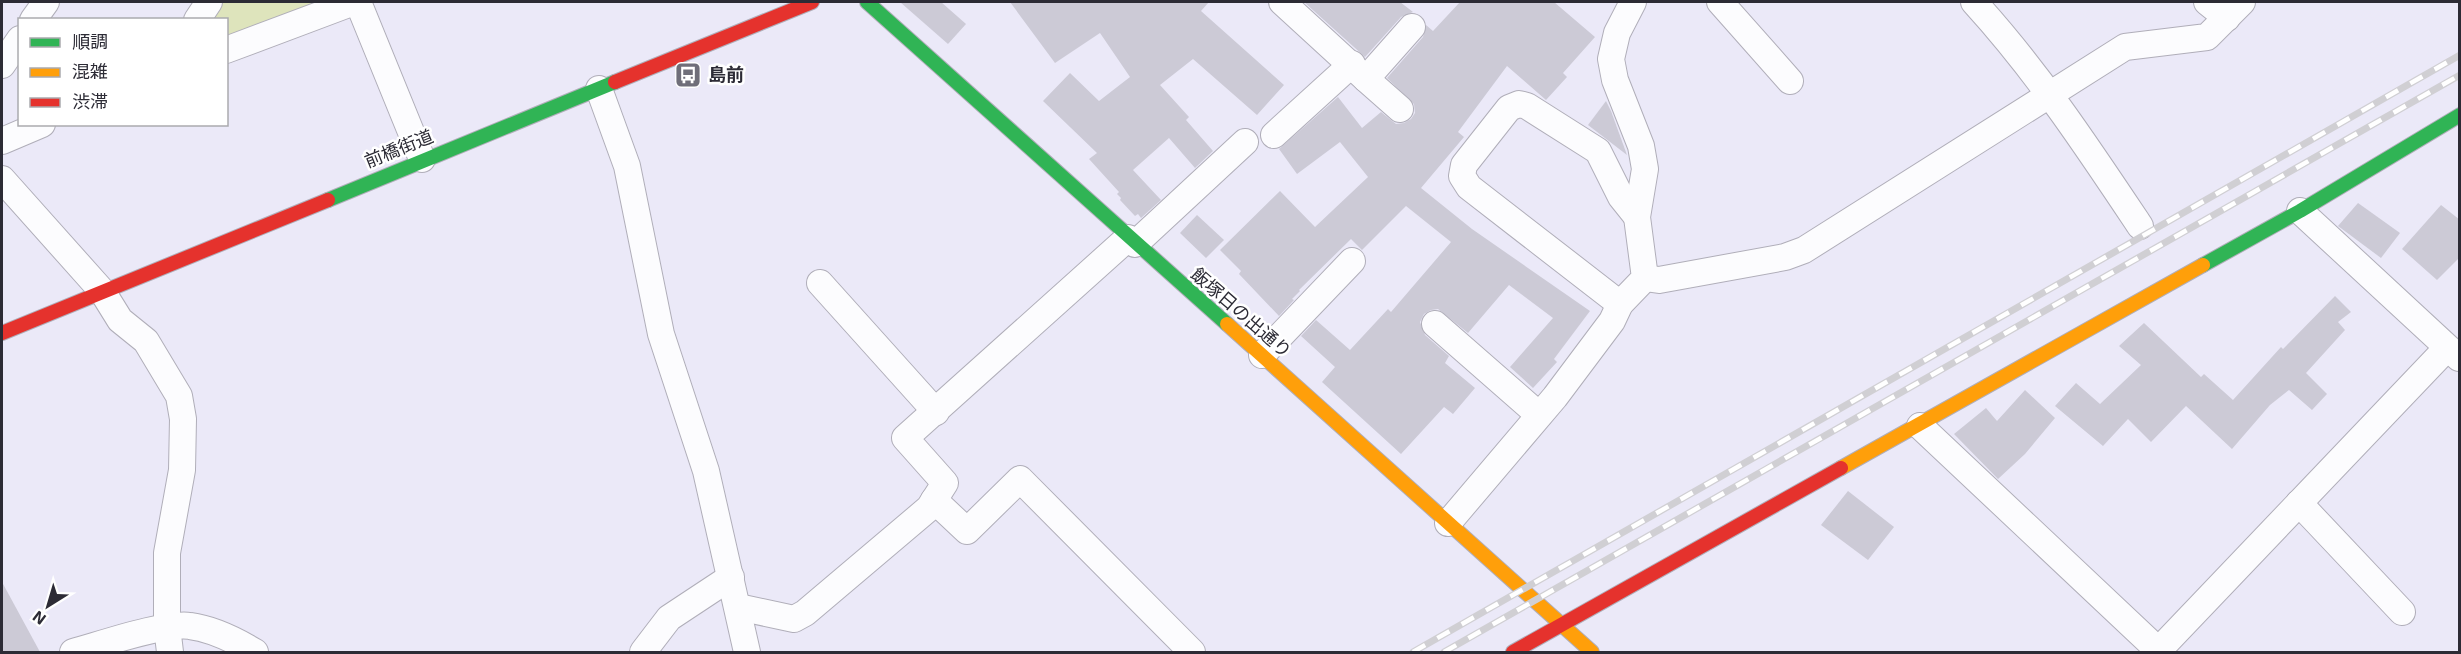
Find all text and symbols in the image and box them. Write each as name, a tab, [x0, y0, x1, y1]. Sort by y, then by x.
legend	[18, 18, 228, 126]
text: 順調	[72, 30, 108, 52]
text: 混雑	[72, 60, 108, 82]
bus stop icon: 島前	[673, 60, 703, 90]
place label: 島前	[708, 63, 744, 85]
text: 渋滞	[72, 90, 108, 112]
street label: 前橋街道	[361, 124, 436, 172]
street label: 飯塚日の出通り	[1187, 263, 1296, 362]
north arrow	[18, 576, 78, 636]
text: N	[28, 607, 49, 629]

